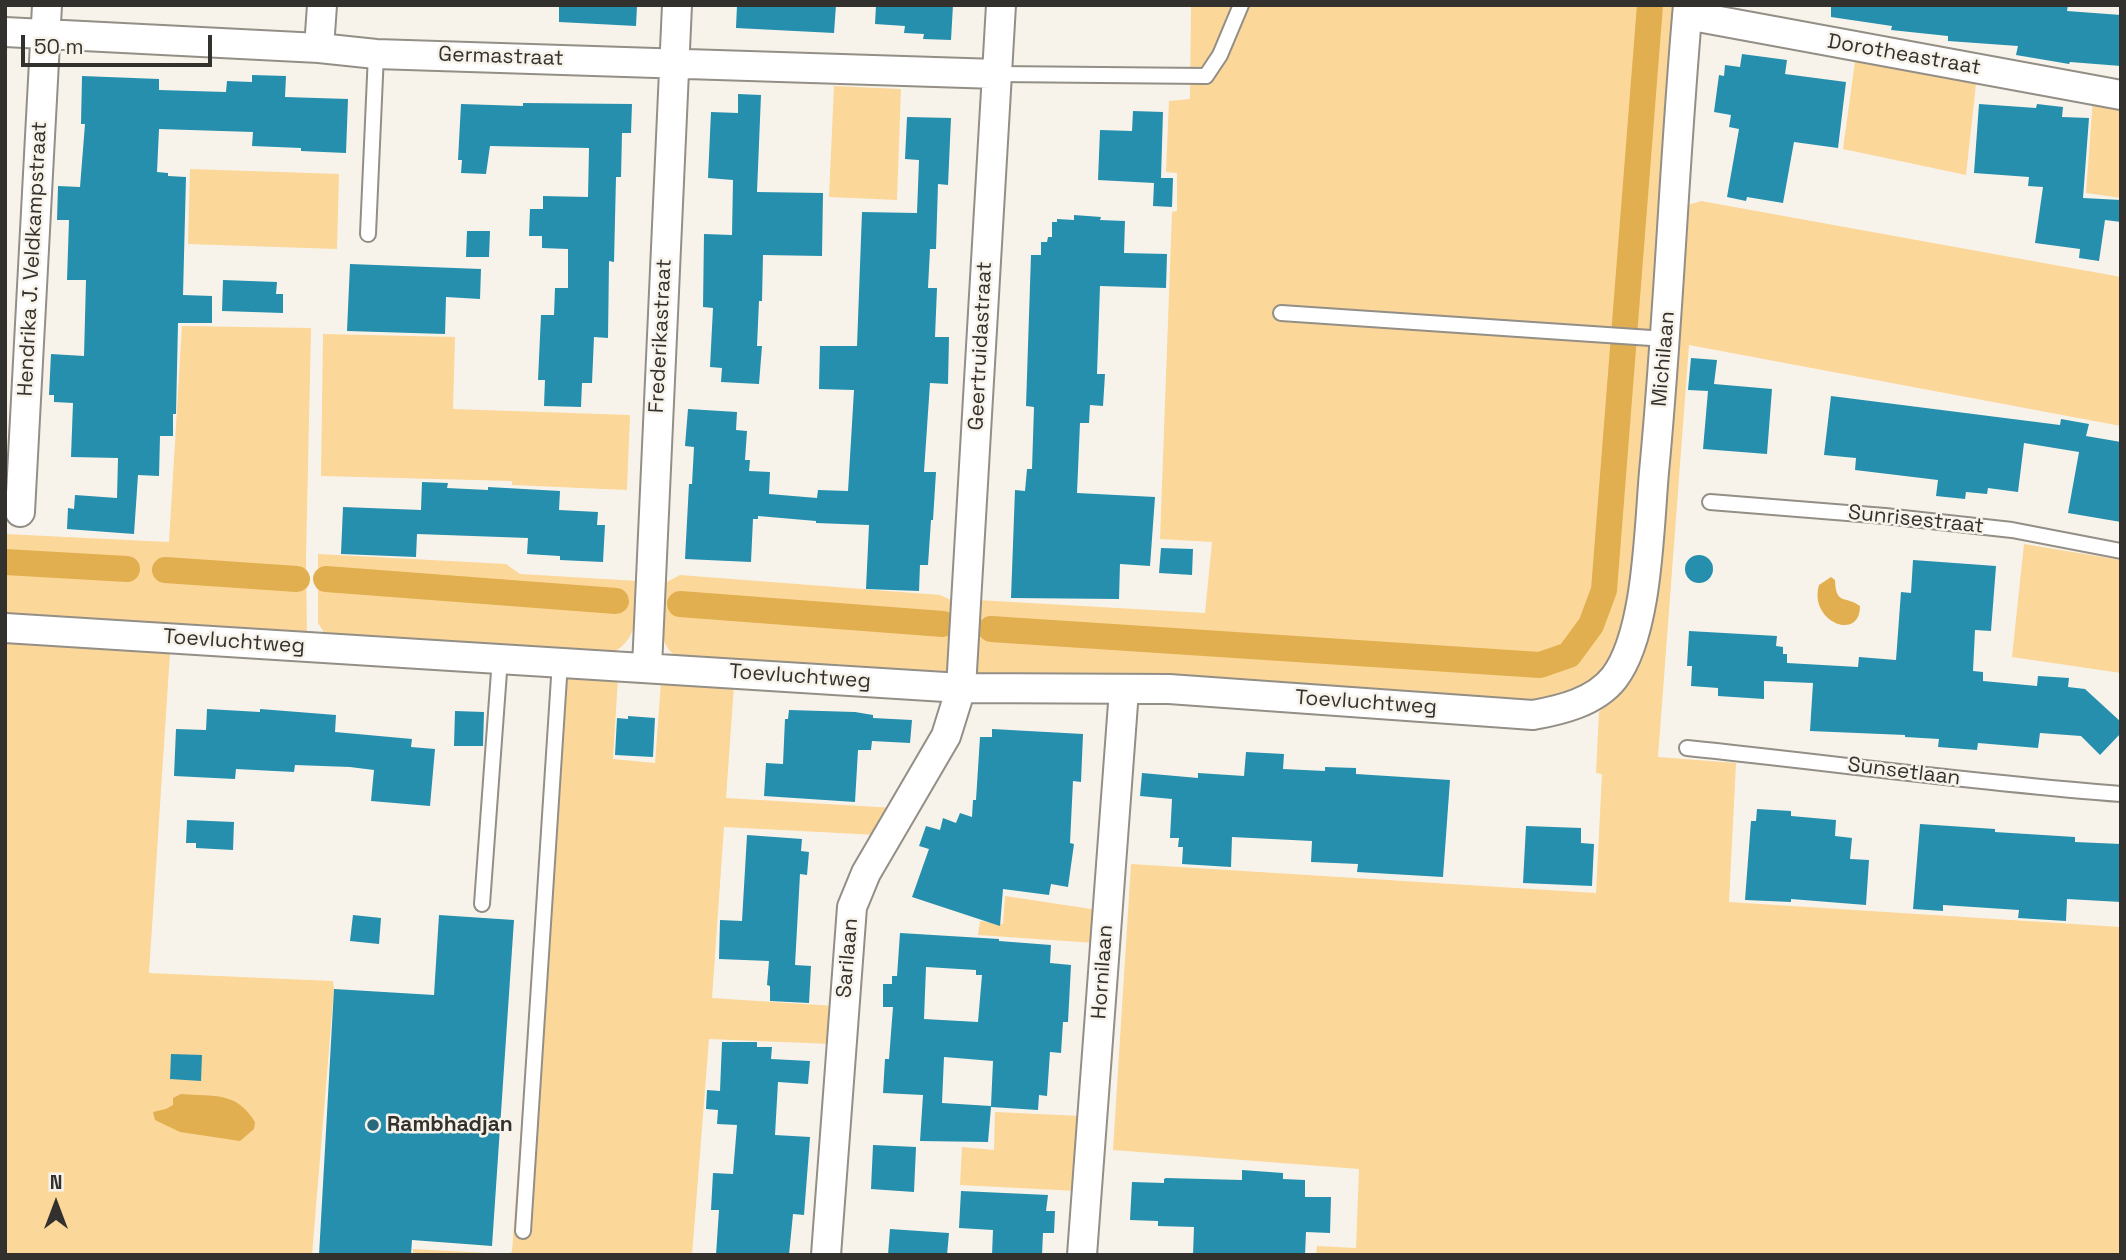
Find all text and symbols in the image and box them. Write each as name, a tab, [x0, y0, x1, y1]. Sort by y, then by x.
scale bar	[24, 21, 215, 65]
street label: Dorotheastraat	[1825, 29, 1983, 81]
text: 50 m	[34, 33, 84, 60]
street label: Germastraat	[438, 42, 564, 72]
street label: Hendrika J. Veldkampstraat	[13, 121, 53, 397]
street label: Frederikastraat	[644, 258, 678, 414]
street label: Geertruidastraat	[964, 261, 998, 431]
street label: Michilaan	[1647, 310, 1681, 408]
street label: Sunrisestraat	[1847, 500, 1985, 540]
street label: Toevluchtweg	[162, 624, 306, 660]
street label: Toevluchtweg	[728, 659, 872, 695]
street label: Toevluchtweg	[1294, 685, 1438, 721]
street label: Sunsetlaan	[1846, 753, 1962, 791]
street label: Sarilaan	[832, 917, 864, 999]
street label: Hornilaan	[1087, 924, 1119, 1020]
place label: Rambhadjan	[387, 1112, 513, 1138]
marker: Rambhadjan	[365, 1117, 381, 1133]
north arrow	[21, 1169, 91, 1239]
text: N	[50, 1170, 62, 1195]

